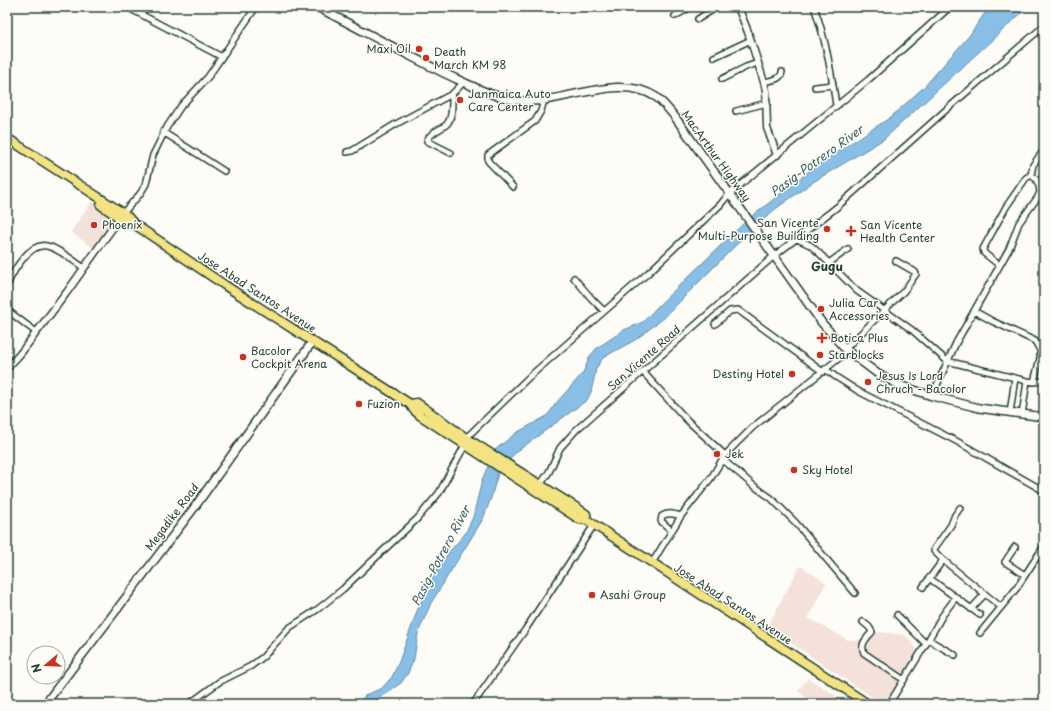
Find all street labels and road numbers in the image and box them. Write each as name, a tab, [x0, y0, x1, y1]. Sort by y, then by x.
street label: MacArthur Highway	[677, 107, 755, 205]
street label: Jose Abad Santos Avenue	[195, 247, 320, 337]
street label: San Vicente Road	[603, 321, 684, 394]
street label: Megadike Road	[141, 479, 203, 554]
street label: Jose Abad Santos Avenue	[671, 559, 796, 649]

